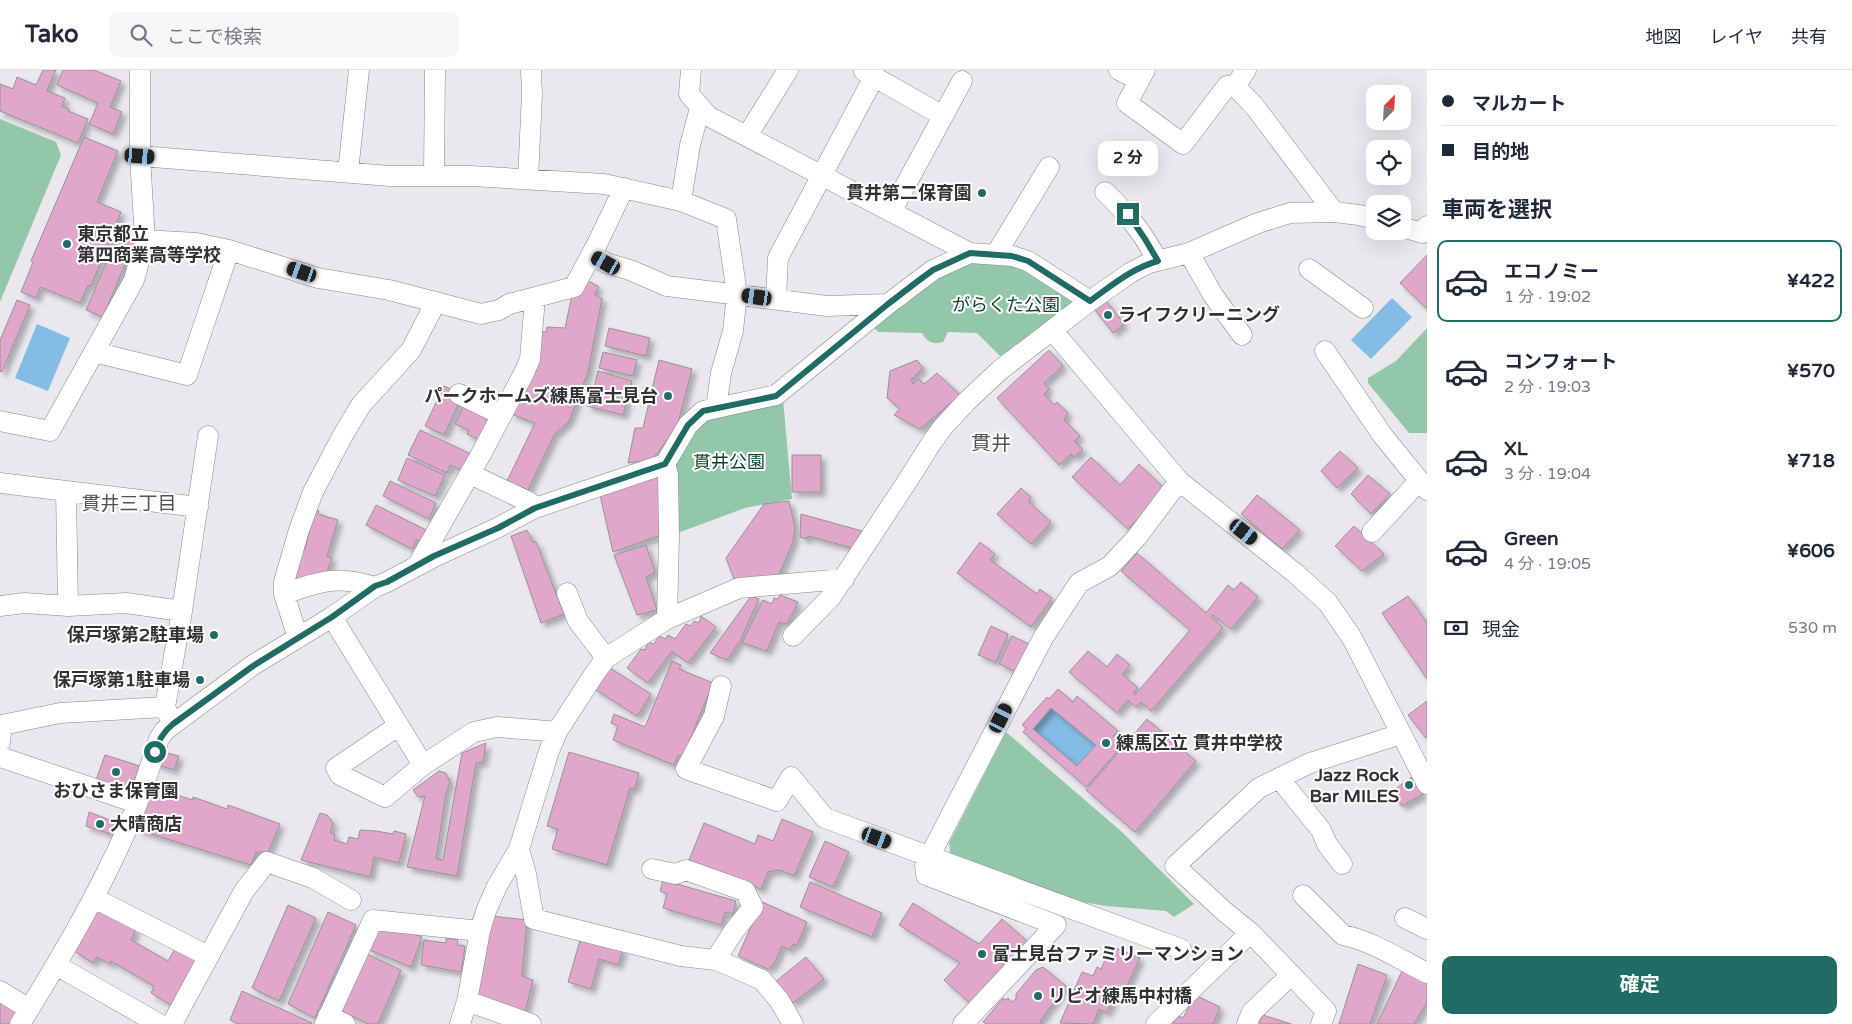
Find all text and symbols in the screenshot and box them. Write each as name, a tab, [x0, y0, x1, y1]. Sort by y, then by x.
search box	[109, 12, 459, 57]
text: Tako	[25, 20, 79, 49]
icon: search	[127, 21, 155, 49]
text: ここで検索	[167, 26, 262, 48]
text: 地図	[1646, 26, 1682, 48]
text: レイヤ	[1710, 26, 1763, 48]
text: 共有	[1791, 26, 1827, 48]
north arrow	[1366, 85, 1411, 130]
map controls	[1366, 85, 1411, 240]
text: マルカート	[1472, 93, 1566, 115]
button: locate	[1366, 140, 1411, 185]
text: 目的地	[1472, 141, 1529, 163]
callout: 2 分	[1098, 142, 1158, 176]
car	[124, 147, 155, 165]
text: 2 分	[1113, 148, 1143, 168]
place label: 貫井第二保育園	[846, 182, 972, 204]
marker: 貫井第二保育園	[976, 187, 988, 199]
button: layers	[1366, 195, 1411, 240]
text: 車両を選択	[1442, 197, 1552, 223]
route end	[1117, 203, 1139, 225]
place label: 東京都立 第四商業高等学校	[77, 223, 221, 266]
marker: 東京都立 第四商業高等学校	[61, 238, 73, 250]
car	[589, 249, 622, 277]
icon: car	[1444, 259, 1489, 304]
car	[285, 260, 318, 284]
text: エコノミー	[1504, 261, 1599, 283]
text: ¥422	[1787, 270, 1835, 292]
car	[741, 287, 772, 307]
text: 1 分 · 19:02	[1504, 287, 1591, 307]
park label: がらくた公園	[952, 294, 1060, 316]
place label: ライフクリーニング	[1118, 304, 1280, 326]
marker: ライフクリーニング	[1102, 309, 1114, 321]
icon: car	[1444, 349, 1489, 394]
text: コンフォート	[1504, 351, 1617, 373]
text: ¥570	[1787, 360, 1835, 382]
text: 2 分 · 19:03	[1504, 377, 1591, 397]
place label: パークホームズ練馬富士見台	[425, 385, 658, 407]
marker: パークホームズ練馬富士見台	[662, 390, 674, 402]
district label: 貫井	[971, 432, 1011, 456]
text: XL	[1504, 438, 1528, 460]
icon: car	[1444, 439, 1489, 484]
text: ¥718	[1787, 450, 1835, 472]
park label: 貫井公園	[693, 451, 765, 473]
text: 3 分 · 19:04	[1504, 464, 1591, 484]
district label: 貫井三丁目	[81, 493, 177, 515]
car	[1227, 517, 1260, 547]
text: Green	[1504, 528, 1558, 550]
icon: car	[1444, 529, 1489, 574]
text: ¥606	[1787, 540, 1835, 562]
text: 4 分 · 19:05	[1504, 554, 1591, 574]
icon: cash	[1442, 614, 1470, 642]
text: 530 m	[1788, 618, 1837, 638]
text: 現金	[1482, 619, 1520, 641]
place label: 保戸塚第2駐車場	[67, 624, 204, 646]
marker: 保戸塚第2駐車場	[208, 629, 220, 641]
place label: 保戸塚第1駐車場	[53, 669, 190, 691]
marker: 保戸塚第1駐車場	[194, 674, 206, 686]
car	[987, 701, 1014, 735]
place label: 練馬区立 貫井中学校	[1116, 732, 1283, 754]
marker: 練馬区立 貫井中学校	[1100, 737, 1112, 749]
route start	[144, 741, 166, 763]
place label: Jazz Rock Bar MILES	[1309, 764, 1399, 807]
marker: おひさま保育園	[110, 766, 122, 778]
marker: Jazz Rock Bar MILES	[1403, 779, 1415, 791]
place label: おひさま保育園	[53, 780, 179, 802]
place label: 大晴商店	[110, 813, 182, 835]
marker: 大晴商店	[94, 818, 106, 830]
car	[860, 826, 893, 850]
place label: 富士見台ファミリーマンション	[992, 943, 1244, 965]
marker: 富士見台ファミリーマンション	[976, 948, 988, 960]
button: 確定	[1442, 956, 1837, 1014]
place label: リビオ練馬中村橋	[1048, 985, 1192, 1007]
marker: リビオ練馬中村橋	[1032, 990, 1044, 1002]

